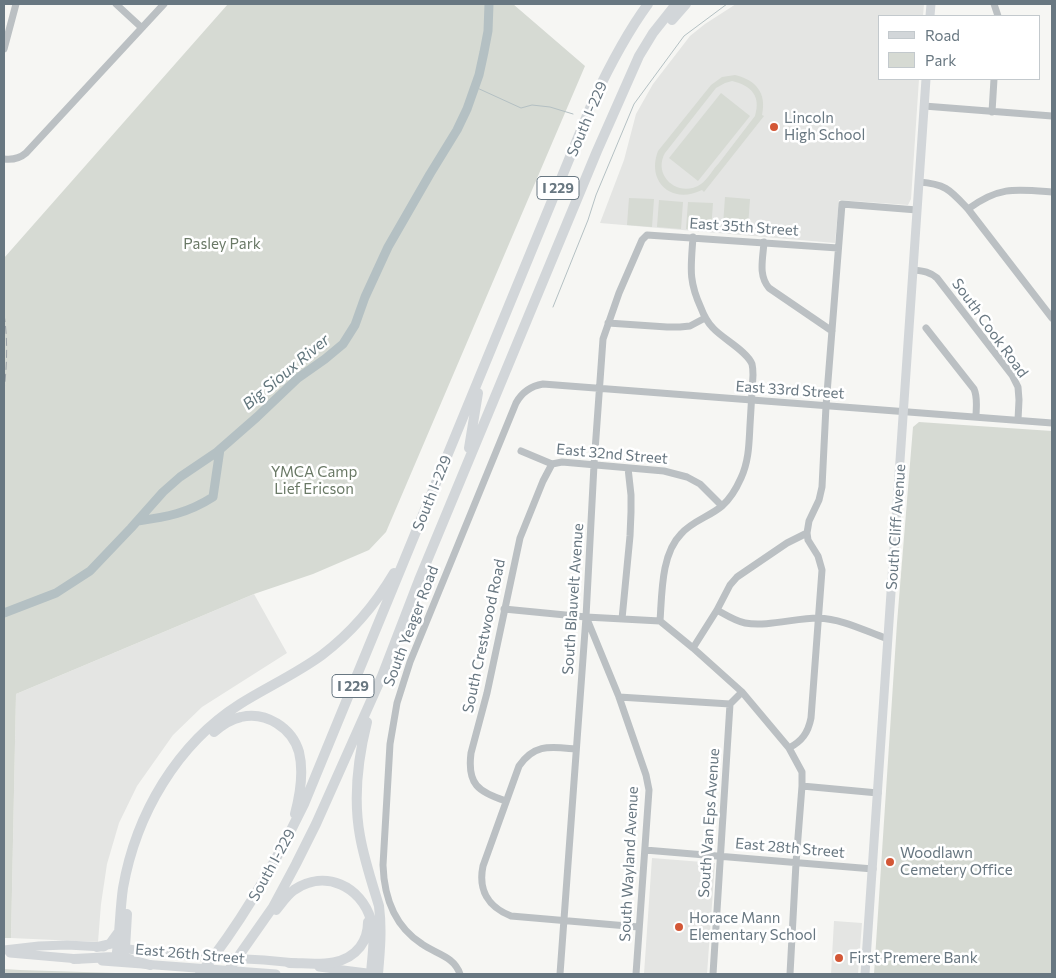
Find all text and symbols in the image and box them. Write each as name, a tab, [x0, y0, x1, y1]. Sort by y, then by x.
legend	[878, 15, 1041, 80]
text: Road	[925, 26, 960, 44]
text: Park	[925, 51, 956, 69]
street label: South I-229	[563, 79, 611, 159]
place label: Lincoln High School	[784, 109, 865, 144]
marker: Lincoln High School	[768, 121, 780, 133]
road number: I 229	[537, 177, 579, 200]
street label: East 35th Street	[689, 214, 799, 240]
park label: Pasley Park	[183, 235, 261, 253]
street label: South Cook Road	[948, 275, 1032, 381]
water label: Big Sioux River	[239, 330, 333, 414]
street label: East 33rd Street	[735, 377, 845, 403]
street label: East 32nd Street	[555, 440, 669, 468]
street label: South I-229	[409, 453, 455, 533]
park label: YMCA Camp Lief Ericson	[271, 463, 357, 498]
street label: South Cliff Avenue	[883, 463, 909, 591]
street label: South Blauvelt Avenue	[559, 523, 587, 675]
street label: South Crestwood Road	[459, 557, 509, 715]
street label: South Yeager Road	[380, 563, 442, 689]
road number: I 229	[332, 674, 374, 698]
street label: South Van Eps Avenue	[695, 748, 723, 898]
street label: South Wayland Avenue	[616, 786, 642, 942]
street label: South I-229	[245, 826, 299, 904]
street label: East 28th Street	[734, 834, 846, 862]
place label: Woodlawn Cemetery Office	[900, 844, 1013, 879]
marker: Woodlawn Cemetery Office	[884, 856, 896, 868]
place label: Horace Mann Elementary School	[689, 909, 816, 944]
marker: Horace Mann Elementary School	[673, 921, 685, 933]
street label: East 26th Street	[134, 940, 246, 968]
place label: First Premere Bank	[849, 949, 978, 967]
marker: First Premere Bank	[833, 952, 845, 964]

